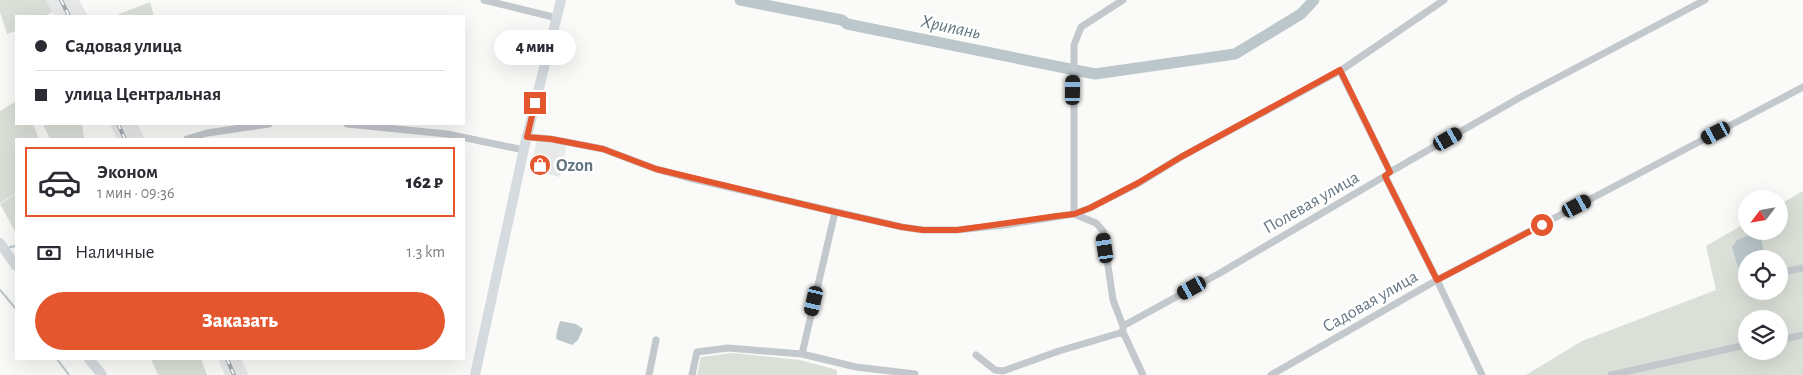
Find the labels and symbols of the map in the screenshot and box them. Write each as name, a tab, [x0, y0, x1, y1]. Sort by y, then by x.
water label: Хрипань	[919, 12, 983, 43]
callout: 4 мин	[494, 31, 576, 66]
car	[1065, 75, 1080, 105]
route end	[524, 92, 546, 114]
car	[1699, 119, 1732, 147]
car	[1431, 125, 1464, 153]
shop icon: Ozon	[528, 153, 552, 177]
place label: Ozon	[556, 157, 593, 175]
street label: Полевая улица	[1261, 168, 1362, 238]
north arrow	[1738, 190, 1788, 240]
car	[1560, 192, 1593, 220]
route start	[1531, 214, 1553, 236]
car	[1095, 232, 1114, 264]
street label: Садовая улица	[1320, 267, 1421, 336]
car	[1175, 274, 1208, 302]
car	[803, 285, 824, 317]

